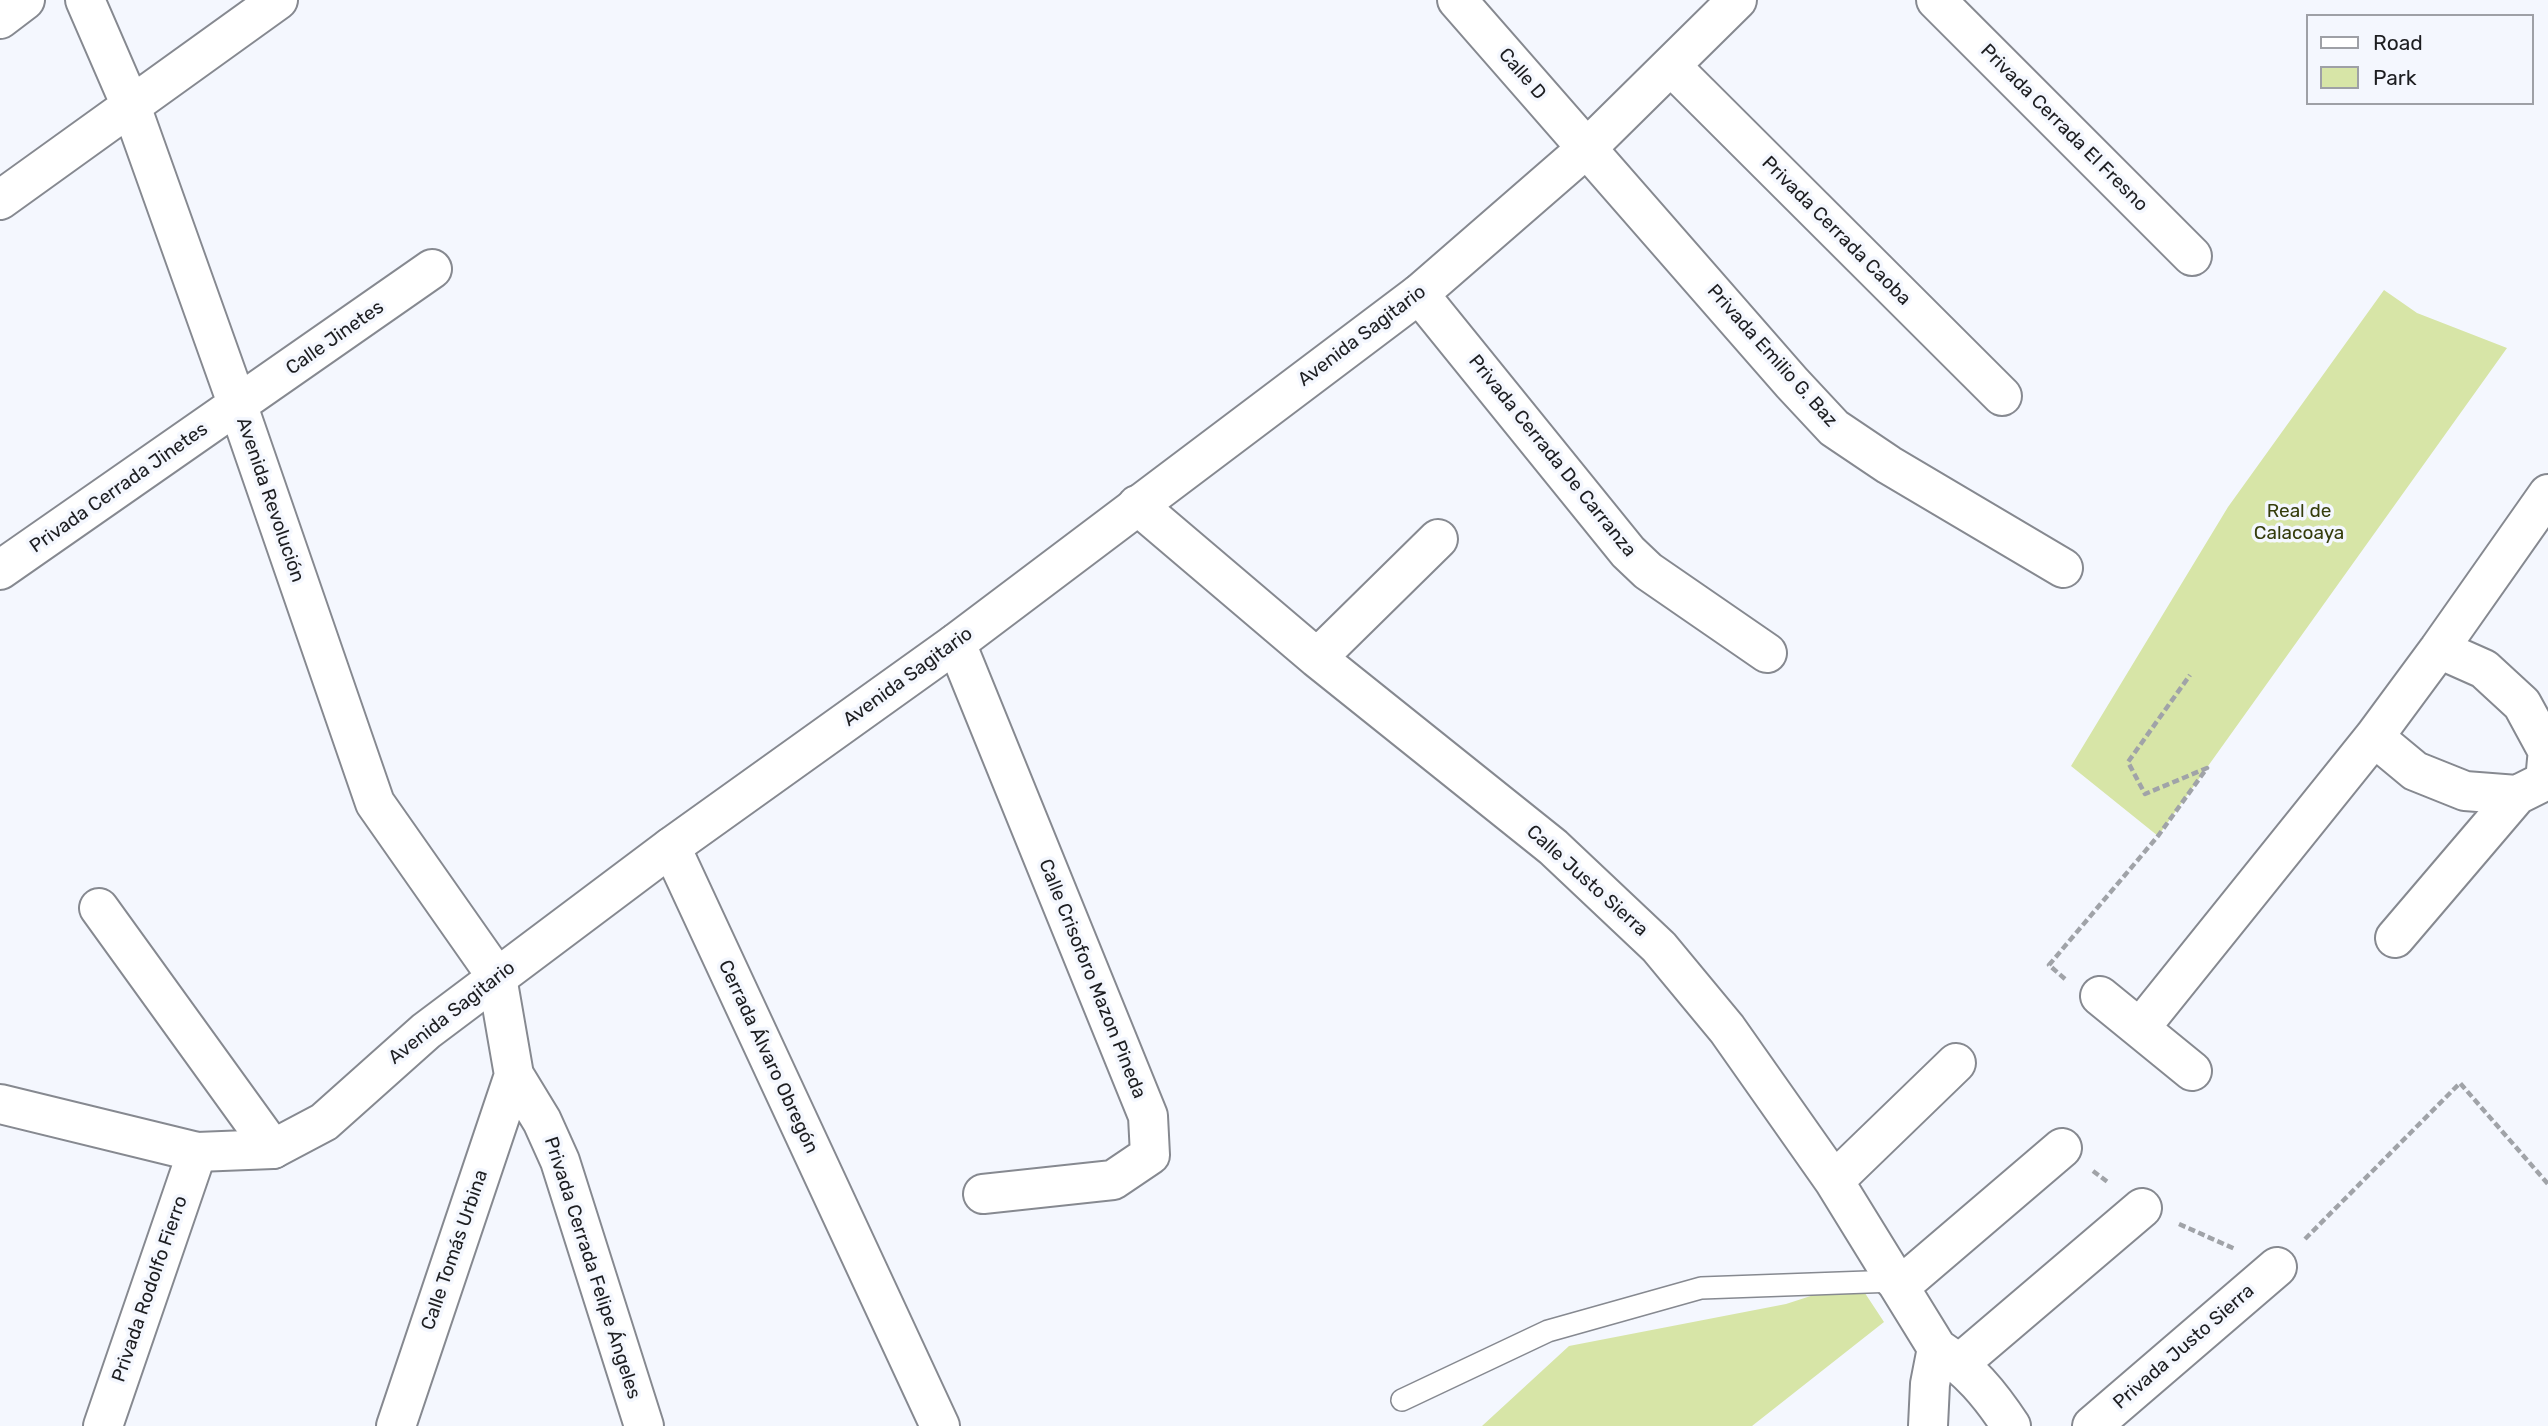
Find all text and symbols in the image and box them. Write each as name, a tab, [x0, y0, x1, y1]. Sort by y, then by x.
legend	[2306, 14, 2534, 105]
text: Road	[2373, 30, 2423, 55]
street label: Privada Cerrada El Fresno	[1976, 40, 2152, 216]
street label: Calle D	[1493, 44, 1551, 104]
text: Park	[2373, 65, 2417, 90]
street label: Privada Cerrada Caoba	[1757, 152, 1915, 310]
street label: Avenida Sagitario	[1293, 280, 1431, 392]
street label: Privada Emilio G. Baz	[1702, 280, 1842, 432]
street label: Calle Jinetes	[282, 296, 388, 380]
street label: Privada Cerrada De Carranza	[1463, 350, 1641, 562]
street label: Avenida Revolución	[231, 415, 309, 585]
street label: Privada Cerrada Jinetes	[26, 418, 212, 558]
park label: Real de Calacoaya	[2254, 501, 2344, 545]
street label: Avenida Sagitario	[839, 622, 977, 732]
street label: Calle Justo Sierra	[1522, 820, 1652, 942]
street label: Calle Crisoforo Mazon Pineda	[1033, 856, 1151, 1102]
street label: Avenida Sagitario	[384, 956, 520, 1070]
street label: Cerrada Álvaro Obregón	[713, 957, 823, 1157]
street label: Privada Cerrada Felipe Ángeles	[539, 1134, 645, 1402]
street label: Calle Tomás Urbina	[417, 1167, 493, 1333]
street label: Privada Rodolfo Fierro	[107, 1193, 193, 1385]
street label: Privada Justo Sierra	[2109, 1280, 2259, 1414]

